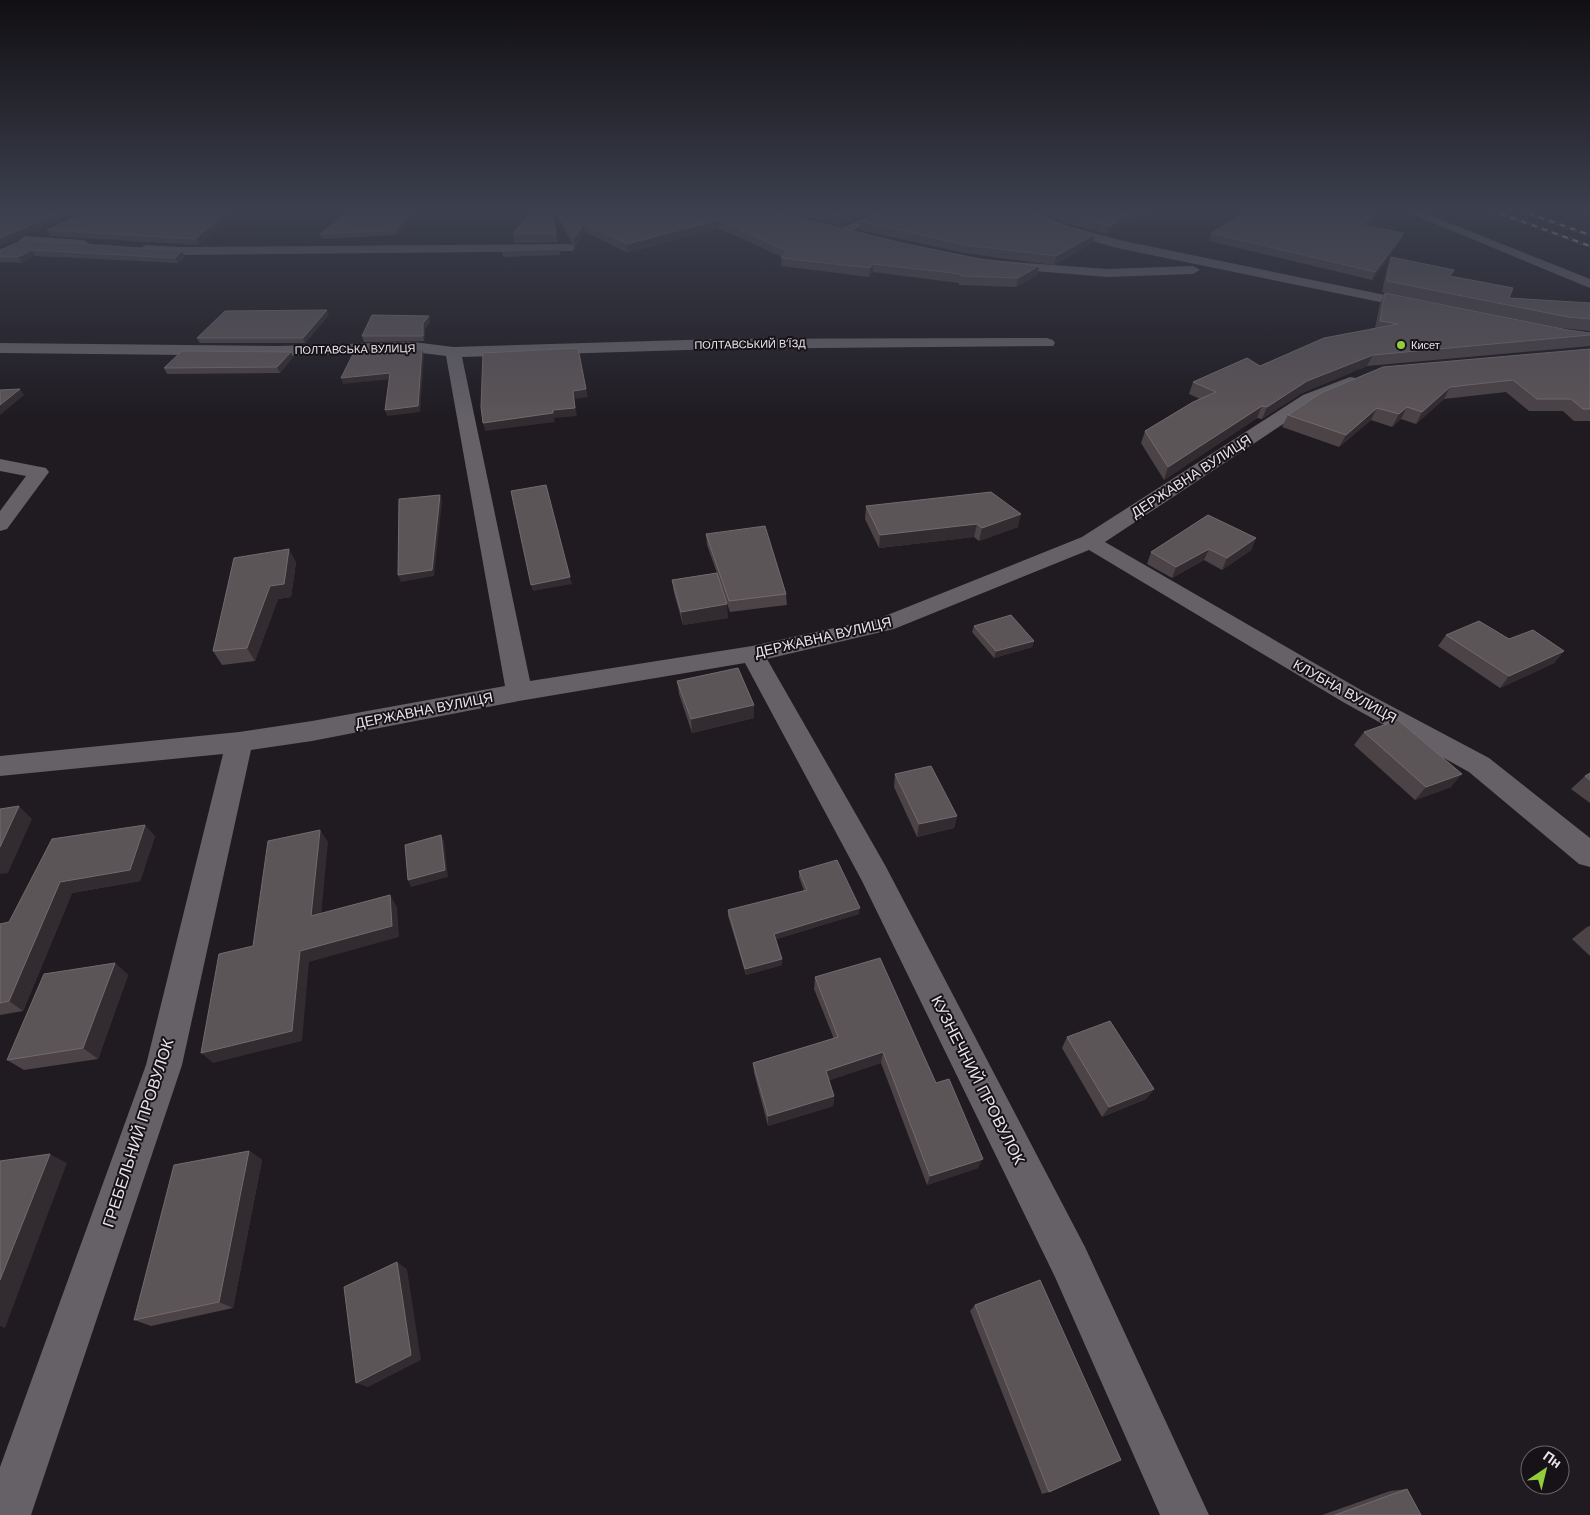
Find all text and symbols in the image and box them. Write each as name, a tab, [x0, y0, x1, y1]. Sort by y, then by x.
street label: ПОЛТАВСЬКИЙ В’ЇЗД	[694, 336, 806, 352]
place label: Кисет	[1411, 338, 1440, 352]
marker: Кисет	[1395, 339, 1407, 351]
street label: ПОЛТАВСЬКА ВУЛИЦЯ	[294, 341, 416, 357]
street label: ДЕРЖАВНА ВУЛИЦЯ	[1127, 430, 1255, 522]
street label: ДЕРЖАВНА ВУЛИЦЯ	[753, 613, 893, 661]
street label: КЛУБНА ВУЛИЦЯ	[1290, 655, 1400, 727]
street label: ДЕРЖАВНА ВУЛИЦЯ	[354, 688, 494, 732]
street label: КУЗНЕЧНИЙ ПРОВУЛОК	[926, 992, 1030, 1169]
street label: ГРЕБЕЛЬНИЙ ПРОВУЛОК	[98, 1035, 179, 1230]
north arrow	[1520, 1445, 1570, 1495]
text: Пн	[1540, 1447, 1565, 1472]

